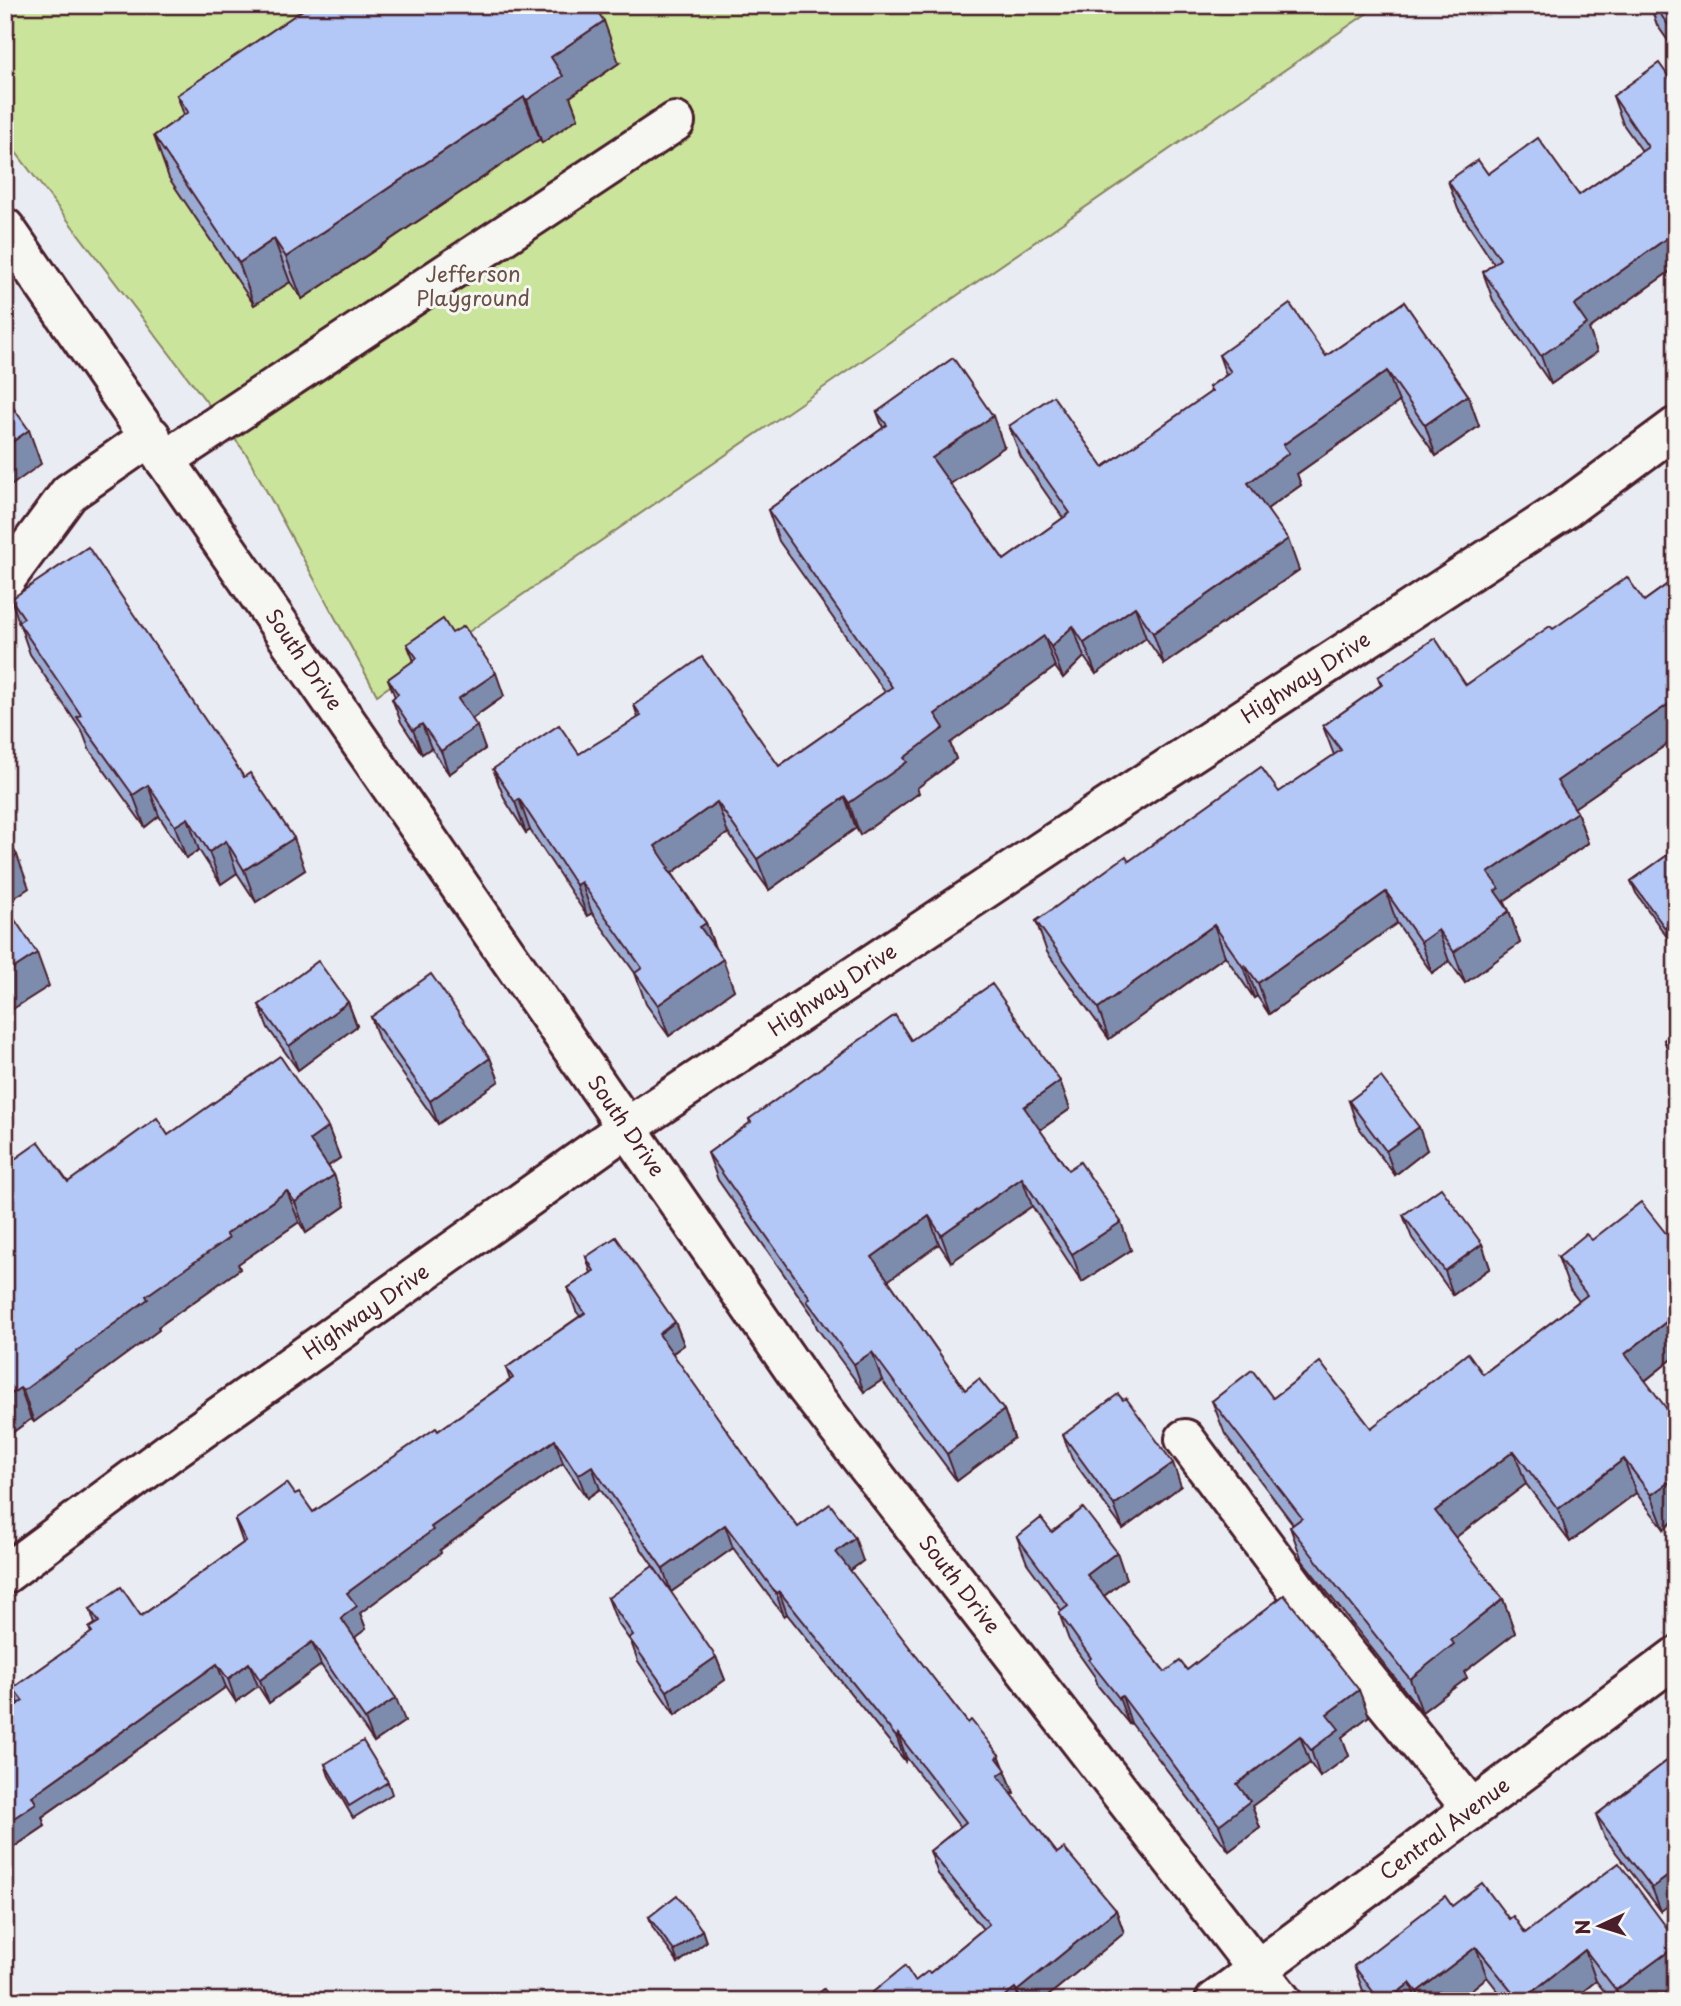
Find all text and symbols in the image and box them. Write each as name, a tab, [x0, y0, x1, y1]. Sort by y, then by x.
park label: Jefferson Playground	[416, 257, 530, 313]
street label: South Drive	[259, 601, 352, 716]
street label: Highway Drive	[1234, 622, 1376, 730]
street label: Highway Drive	[761, 934, 902, 1043]
street label: South Drive	[581, 1068, 674, 1183]
street label: Highway Drive	[295, 1255, 435, 1367]
street label: South Drive	[912, 1527, 1009, 1640]
street label: Central Avenue	[1372, 1768, 1516, 1887]
north arrow	[1566, 1890, 1636, 1960]
text: N	[1568, 1919, 1597, 1936]

